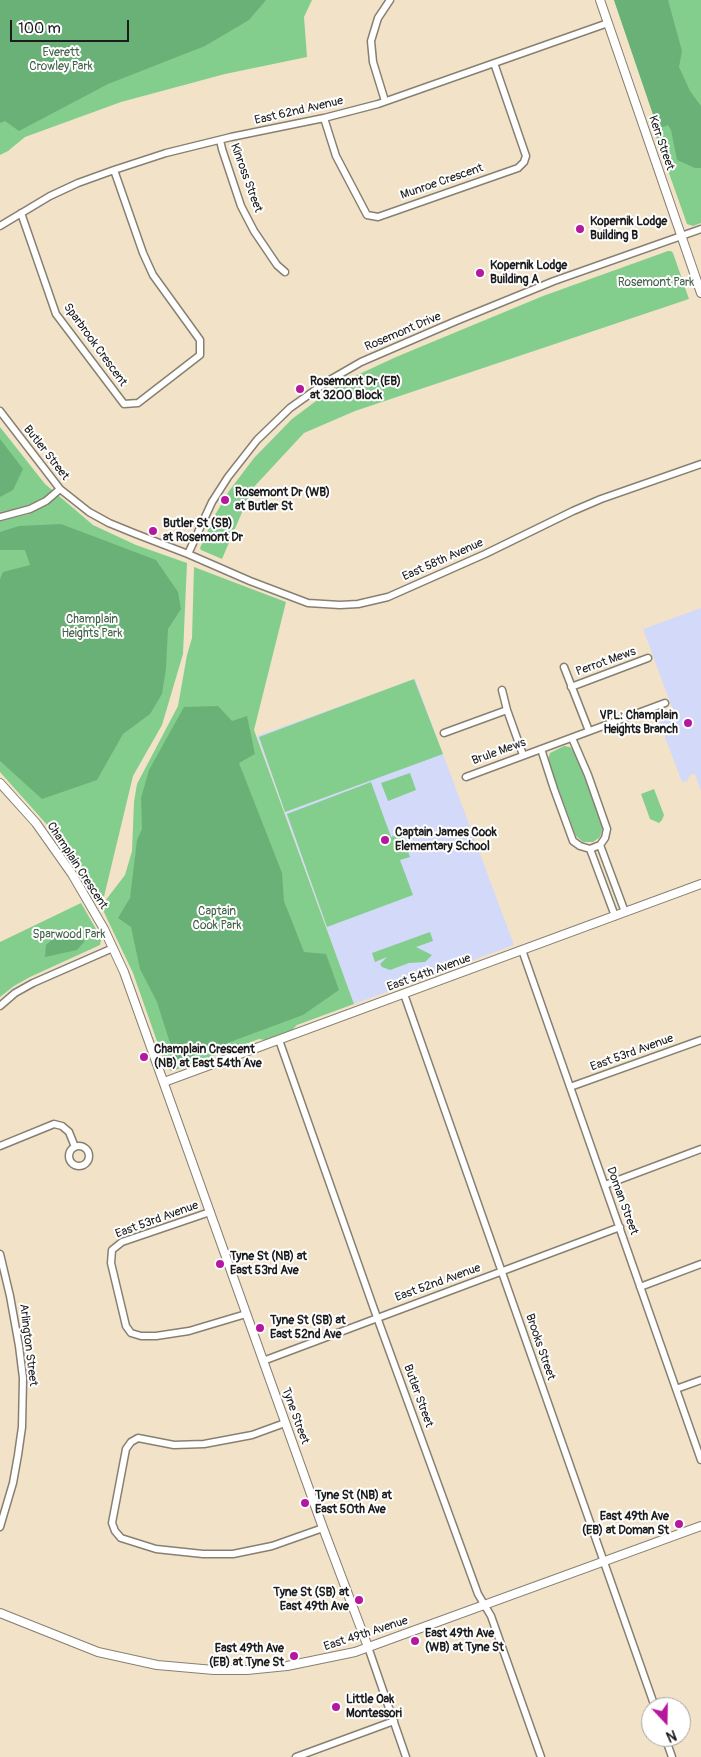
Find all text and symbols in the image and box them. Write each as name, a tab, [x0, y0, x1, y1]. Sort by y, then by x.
scale bar	[12, 10, 131, 42]
text: 100 m	[18, 19, 61, 38]
park label: Everett Crowley Park	[29, 46, 93, 74]
street label: East 62nd Avenue	[253, 94, 345, 128]
street label: Kerr Street	[645, 114, 677, 172]
street label: Kinross Street	[227, 142, 265, 214]
street label: Munroe Crescent	[399, 161, 485, 203]
place label: Kopernik Lodge Building B	[590, 215, 667, 243]
marker: Kopernik Lodge Building B	[574, 223, 586, 235]
place label: Kopernik Lodge Building A	[490, 259, 567, 287]
marker: Kopernik Lodge Building A	[474, 267, 486, 279]
park label: Rosemont Park	[618, 276, 694, 290]
street label: Sparbrook Crescent	[60, 301, 130, 389]
street label: Rosemont Drive	[363, 309, 443, 355]
place label: Rosemont Dr (EB) at 3200 Block	[310, 375, 401, 403]
marker: Rosemont Dr (EB) at 3200 Block	[294, 383, 306, 395]
street label: Butler Street	[20, 423, 72, 483]
place label: Rosemont Dr (WB) at Butler St	[235, 486, 330, 514]
marker: Rosemont Dr (WB) at Butler St	[219, 494, 231, 506]
place label: Butler St (SB) at Rosemont Dr	[163, 517, 243, 545]
marker: Butler St (SB) at Rosemont Dr	[147, 525, 159, 537]
street label: East 58th Avenue	[400, 536, 486, 584]
park label: Champlain Heights Park	[62, 613, 122, 641]
street label: Perrot Mews	[574, 644, 638, 680]
place label: VPL: Champlain Heights Branch	[599, 709, 678, 737]
marker: VPL: Champlain Heights Branch	[682, 717, 694, 729]
street label: Brule Mews	[470, 736, 528, 768]
street label: Champlain Crescent	[44, 820, 110, 912]
place label: Captain James Cook Elementary School	[395, 826, 497, 854]
marker: Captain James Cook Elementary School	[379, 834, 391, 846]
park label: Captain Cook Park	[193, 905, 241, 933]
park label: Sparwood Park	[32, 928, 106, 942]
street label: East 54th Avenue	[385, 951, 473, 995]
street label: East 53rd Avenue	[589, 1031, 675, 1075]
place label: Champlain Crescent (NB) at East 54th Ave	[154, 1043, 262, 1071]
marker: Champlain Crescent (NB) at East 54th Ave	[138, 1051, 150, 1063]
street label: Doman Street	[603, 1165, 641, 1237]
street label: East 53rd Avenue	[114, 1198, 200, 1242]
place label: Tyne St (NB) at East 53rd Ave	[230, 1250, 307, 1278]
marker: Tyne St (NB) at East 53rd Ave	[214, 1258, 226, 1270]
street label: East 52nd Avenue	[393, 1261, 483, 1305]
street label: Arlington Street	[16, 1303, 40, 1387]
street label: Brooks Street	[522, 1312, 558, 1382]
place label: Tyne St (SB) at East 52nd Ave	[270, 1314, 346, 1342]
marker: Tyne St (SB) at East 52nd Ave	[254, 1322, 266, 1334]
street label: Butler Street	[400, 1363, 436, 1429]
street label: Tyne Street	[278, 1386, 312, 1446]
place label: Tyne St (NB) at East 50th Ave	[315, 1489, 392, 1517]
marker: Tyne St (NB) at East 50th Ave	[299, 1497, 311, 1509]
place label: East 49th Ave (EB) at Doman St	[582, 1510, 669, 1538]
marker: East 49th Ave (EB) at Doman St	[673, 1518, 685, 1530]
place label: Tyne St (SB) at East 49th Ave	[273, 1586, 349, 1614]
marker: Tyne St (SB) at East 49th Ave	[353, 1594, 365, 1606]
street label: East 49th Avenue	[322, 1614, 410, 1654]
place label: East 49th Ave (WB) at Tyne St	[425, 1627, 504, 1655]
marker: East 49th Ave (WB) at Tyne St	[409, 1635, 421, 1647]
place label: East 49th Ave (EB) at Tyne St	[209, 1642, 284, 1670]
marker: East 49th Ave (EB) at Tyne St	[288, 1650, 300, 1662]
place label: Little Oak Montessori	[346, 1693, 402, 1721]
north arrow	[641, 1697, 691, 1747]
marker: Little Oak Montessori	[330, 1701, 342, 1713]
text: N	[664, 1726, 679, 1745]

